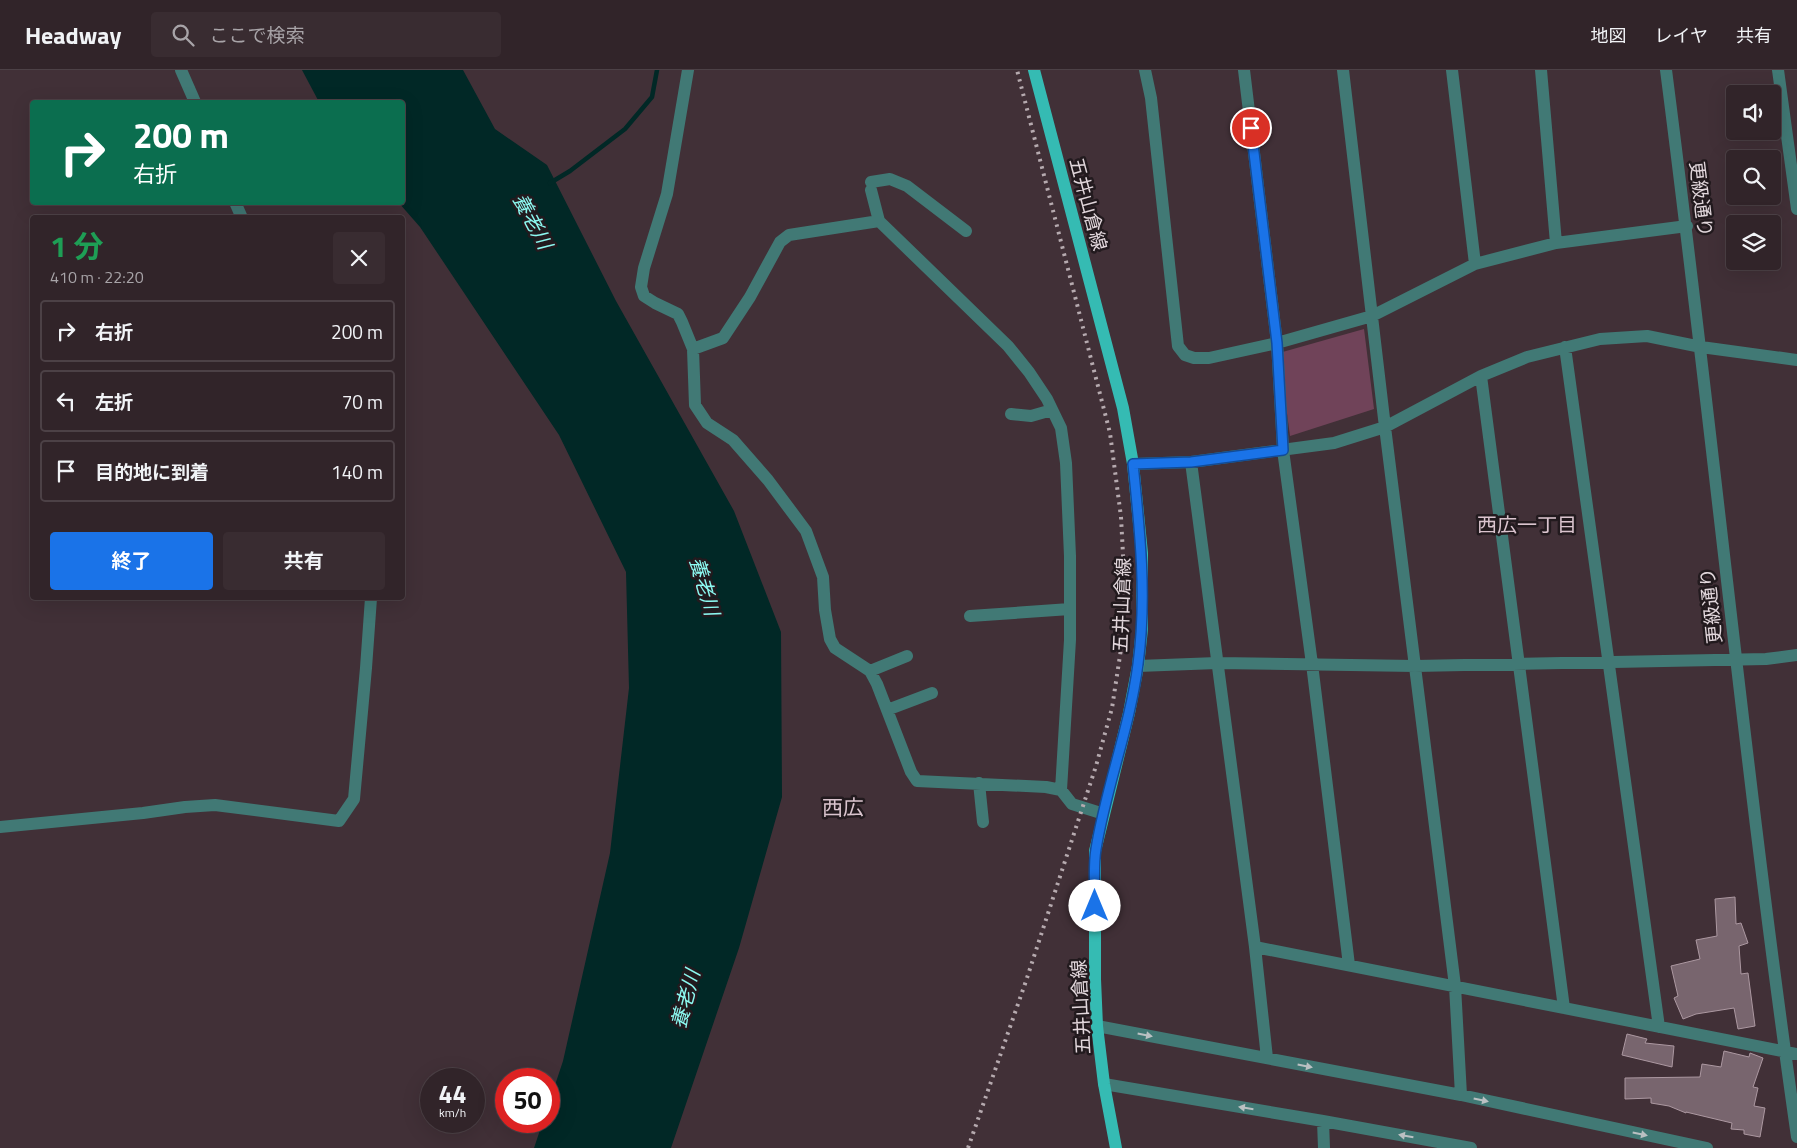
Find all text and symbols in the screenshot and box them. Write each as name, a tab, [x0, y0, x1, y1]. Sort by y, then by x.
search box	[151, 12, 501, 57]
text: Headway	[25, 17, 121, 53]
text: ここで検索	[209, 20, 304, 49]
icon: search	[169, 21, 197, 49]
text: 地図	[1591, 22, 1627, 49]
text: レイヤ	[1655, 22, 1708, 49]
text: 共有	[1736, 22, 1772, 49]
map controls	[1726, 85, 1781, 270]
button: sound	[1726, 85, 1781, 140]
pin	[1230, 107, 1272, 149]
text: 200 m	[133, 108, 229, 162]
icon: arrive	[1237, 114, 1265, 142]
icon: right	[50, 120, 115, 185]
button: search	[1726, 150, 1781, 205]
street label: 五井山倉線	[1063, 154, 1115, 254]
text: 右折	[133, 157, 177, 191]
street label: 更級通り	[1683, 160, 1721, 238]
water label: 養老川	[505, 187, 562, 257]
button: layers	[1726, 215, 1781, 270]
text: 1 分	[50, 223, 103, 269]
button: close	[333, 232, 385, 284]
text: 410 m · 22:20	[50, 265, 144, 289]
icon: right	[52, 317, 80, 345]
text: 右折	[95, 317, 133, 346]
text: 200 m	[331, 317, 383, 346]
icon: left	[52, 387, 80, 415]
text: 左折	[95, 387, 133, 416]
text: 70 m	[342, 387, 383, 416]
icon: arrive	[52, 457, 80, 485]
text: 目的地に到着	[95, 457, 209, 486]
text: 140 m	[331, 457, 383, 486]
district label: 西広一丁目	[1477, 509, 1577, 540]
button: 終了	[50, 532, 213, 590]
button: 共有	[223, 532, 385, 590]
water label: 養老川	[682, 553, 729, 621]
street label: 五井山倉線	[1105, 557, 1137, 653]
street label: 更級通り	[1692, 567, 1728, 645]
district label: 西広	[822, 791, 864, 823]
position arrow	[1068, 879, 1120, 931]
street label: 五井山倉線	[1063, 959, 1097, 1055]
water label: 養老川	[662, 964, 708, 1032]
one-way arrow	[1137, 1031, 1153, 1039]
one-way arrow	[1297, 1062, 1313, 1070]
speed limit sign: 50	[495, 1068, 560, 1133]
text: 44	[438, 1075, 467, 1113]
one-way arrow	[1474, 1096, 1489, 1104]
text: km/h	[439, 1103, 466, 1122]
one-way arrow	[1238, 1103, 1254, 1111]
one-way arrow	[1633, 1130, 1648, 1138]
one-way arrow	[1399, 1132, 1414, 1140]

